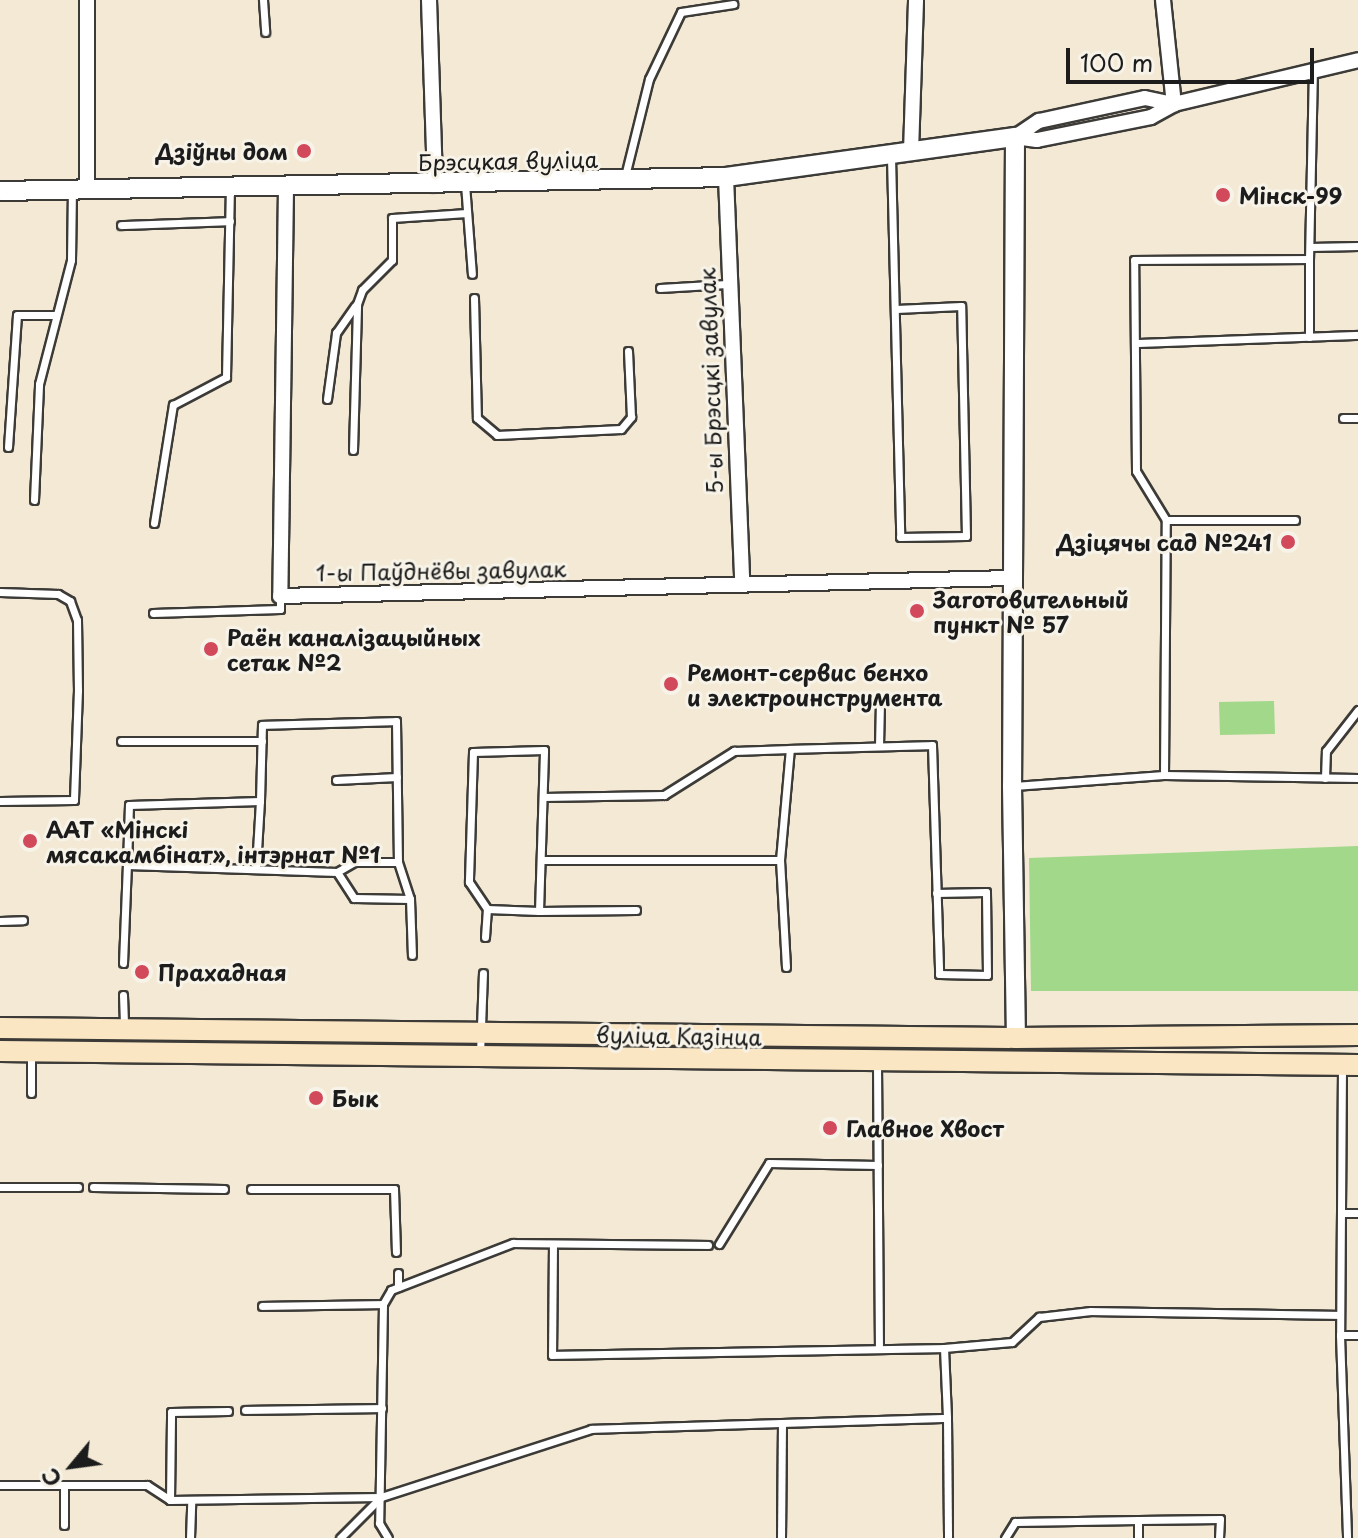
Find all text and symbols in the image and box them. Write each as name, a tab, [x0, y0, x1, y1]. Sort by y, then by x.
scale bar	[1070, 32, 1318, 82]
text: 100 m	[1080, 44, 1153, 80]
place label: Дзіўны дом	[155, 138, 288, 164]
marker: Дзіўны дом	[295, 142, 313, 160]
street label: Брэсцкая вуліца	[417, 145, 599, 175]
place label: Мінск-99	[1239, 182, 1342, 208]
marker: Мінск-99	[1214, 186, 1232, 204]
street label: 5-ы Брэсцкі завулак	[693, 267, 727, 495]
place label: Дзіцячы сад №241	[1056, 529, 1272, 555]
marker: Дзіцячы сад №241	[1279, 533, 1297, 551]
street label: 1-ы Паўднёвы завулак	[316, 555, 566, 585]
place label: Заготовительный пункт № 57	[933, 585, 1129, 636]
marker: Заготовительный пункт № 57	[908, 602, 926, 620]
place label: Раён каналізацыйных сетак №2	[227, 623, 481, 674]
marker: Раён каналізацыйных сетак №2	[202, 640, 220, 658]
place label: Ремонт-сервис бенхо и электроинструмента	[687, 658, 943, 710]
marker: Ремонт-сервис бенхо и электроинструмента	[662, 675, 680, 693]
place label: ААТ «Мінскі мясакамбінат», інтэрнат №1	[46, 815, 380, 866]
marker: ААТ «Мінскі мясакамбінат», інтэрнат №1	[21, 832, 39, 850]
place label: Прахадная	[158, 959, 287, 985]
marker: Прахадная	[133, 963, 151, 981]
street label: вуліца Казінца	[596, 1020, 762, 1050]
place label: Бык	[332, 1085, 378, 1111]
marker: Бык	[307, 1089, 325, 1107]
place label: Главное Хвост	[846, 1115, 1005, 1141]
marker: Главное Хвост	[821, 1119, 839, 1137]
north arrow	[32, 1426, 112, 1506]
text: С	[32, 1463, 69, 1493]

